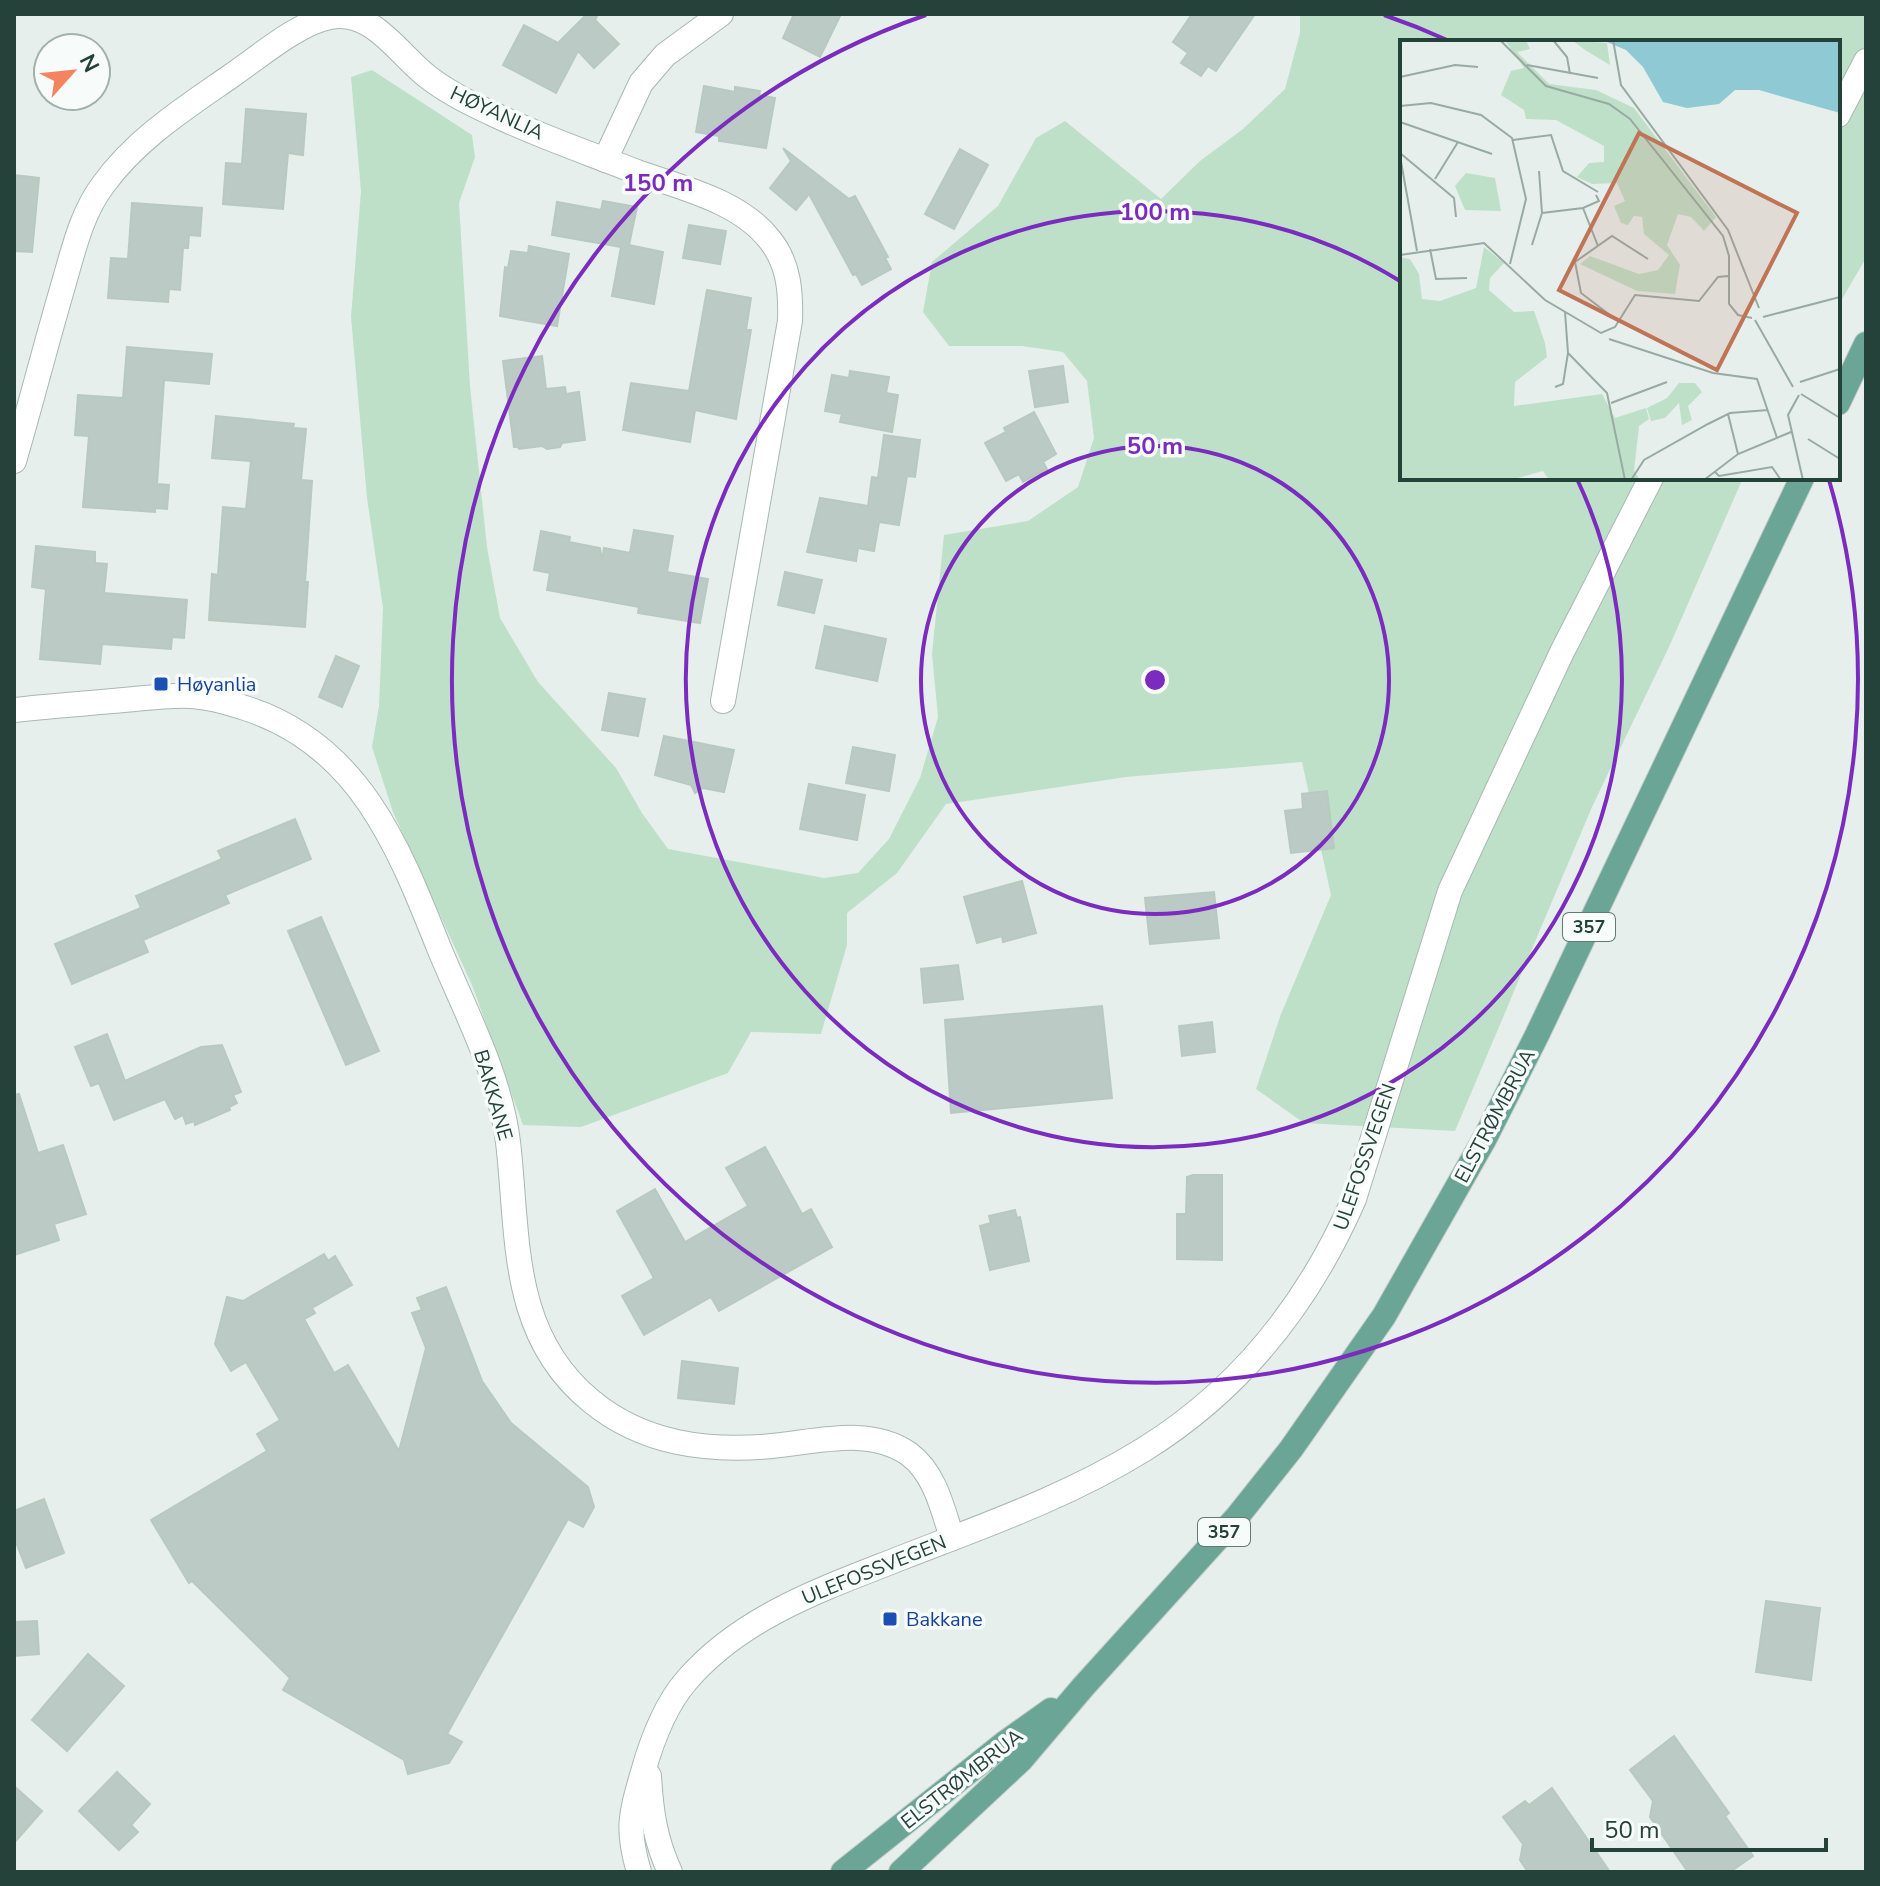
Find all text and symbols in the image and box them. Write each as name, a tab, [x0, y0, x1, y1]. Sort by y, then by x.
north arrow	[32, 32, 112, 112]
inset map	[1400, 40, 1840, 480]
text: N	[72, 49, 106, 78]
street label: HØYANLIA	[446, 80, 549, 147]
text: 150 m	[623, 167, 693, 199]
text: 100 m	[1120, 196, 1190, 228]
text: 50 m	[1127, 430, 1183, 462]
centre of rings	[1141, 666, 1169, 694]
place label: Høyanlia	[177, 671, 256, 698]
marker: Høyanlia	[152, 675, 170, 693]
road number: 357	[1563, 913, 1615, 941]
street label: ELSTRØMBRUA	[1448, 1044, 1542, 1188]
street label: BAKKANE	[467, 1046, 519, 1144]
street label: ULEFOSSVEGEN	[1327, 1080, 1403, 1234]
road number: 357	[1198, 1518, 1250, 1546]
street label: ULEFOSSVEGEN	[798, 1529, 950, 1611]
place label: Bakkane	[906, 1606, 983, 1633]
marker: Bakkane	[881, 1610, 899, 1628]
street label: ELSTRØMBRUA	[895, 1723, 1029, 1835]
scale bar	[1592, 1802, 1826, 1852]
text: 50 m	[1604, 1814, 1660, 1846]

